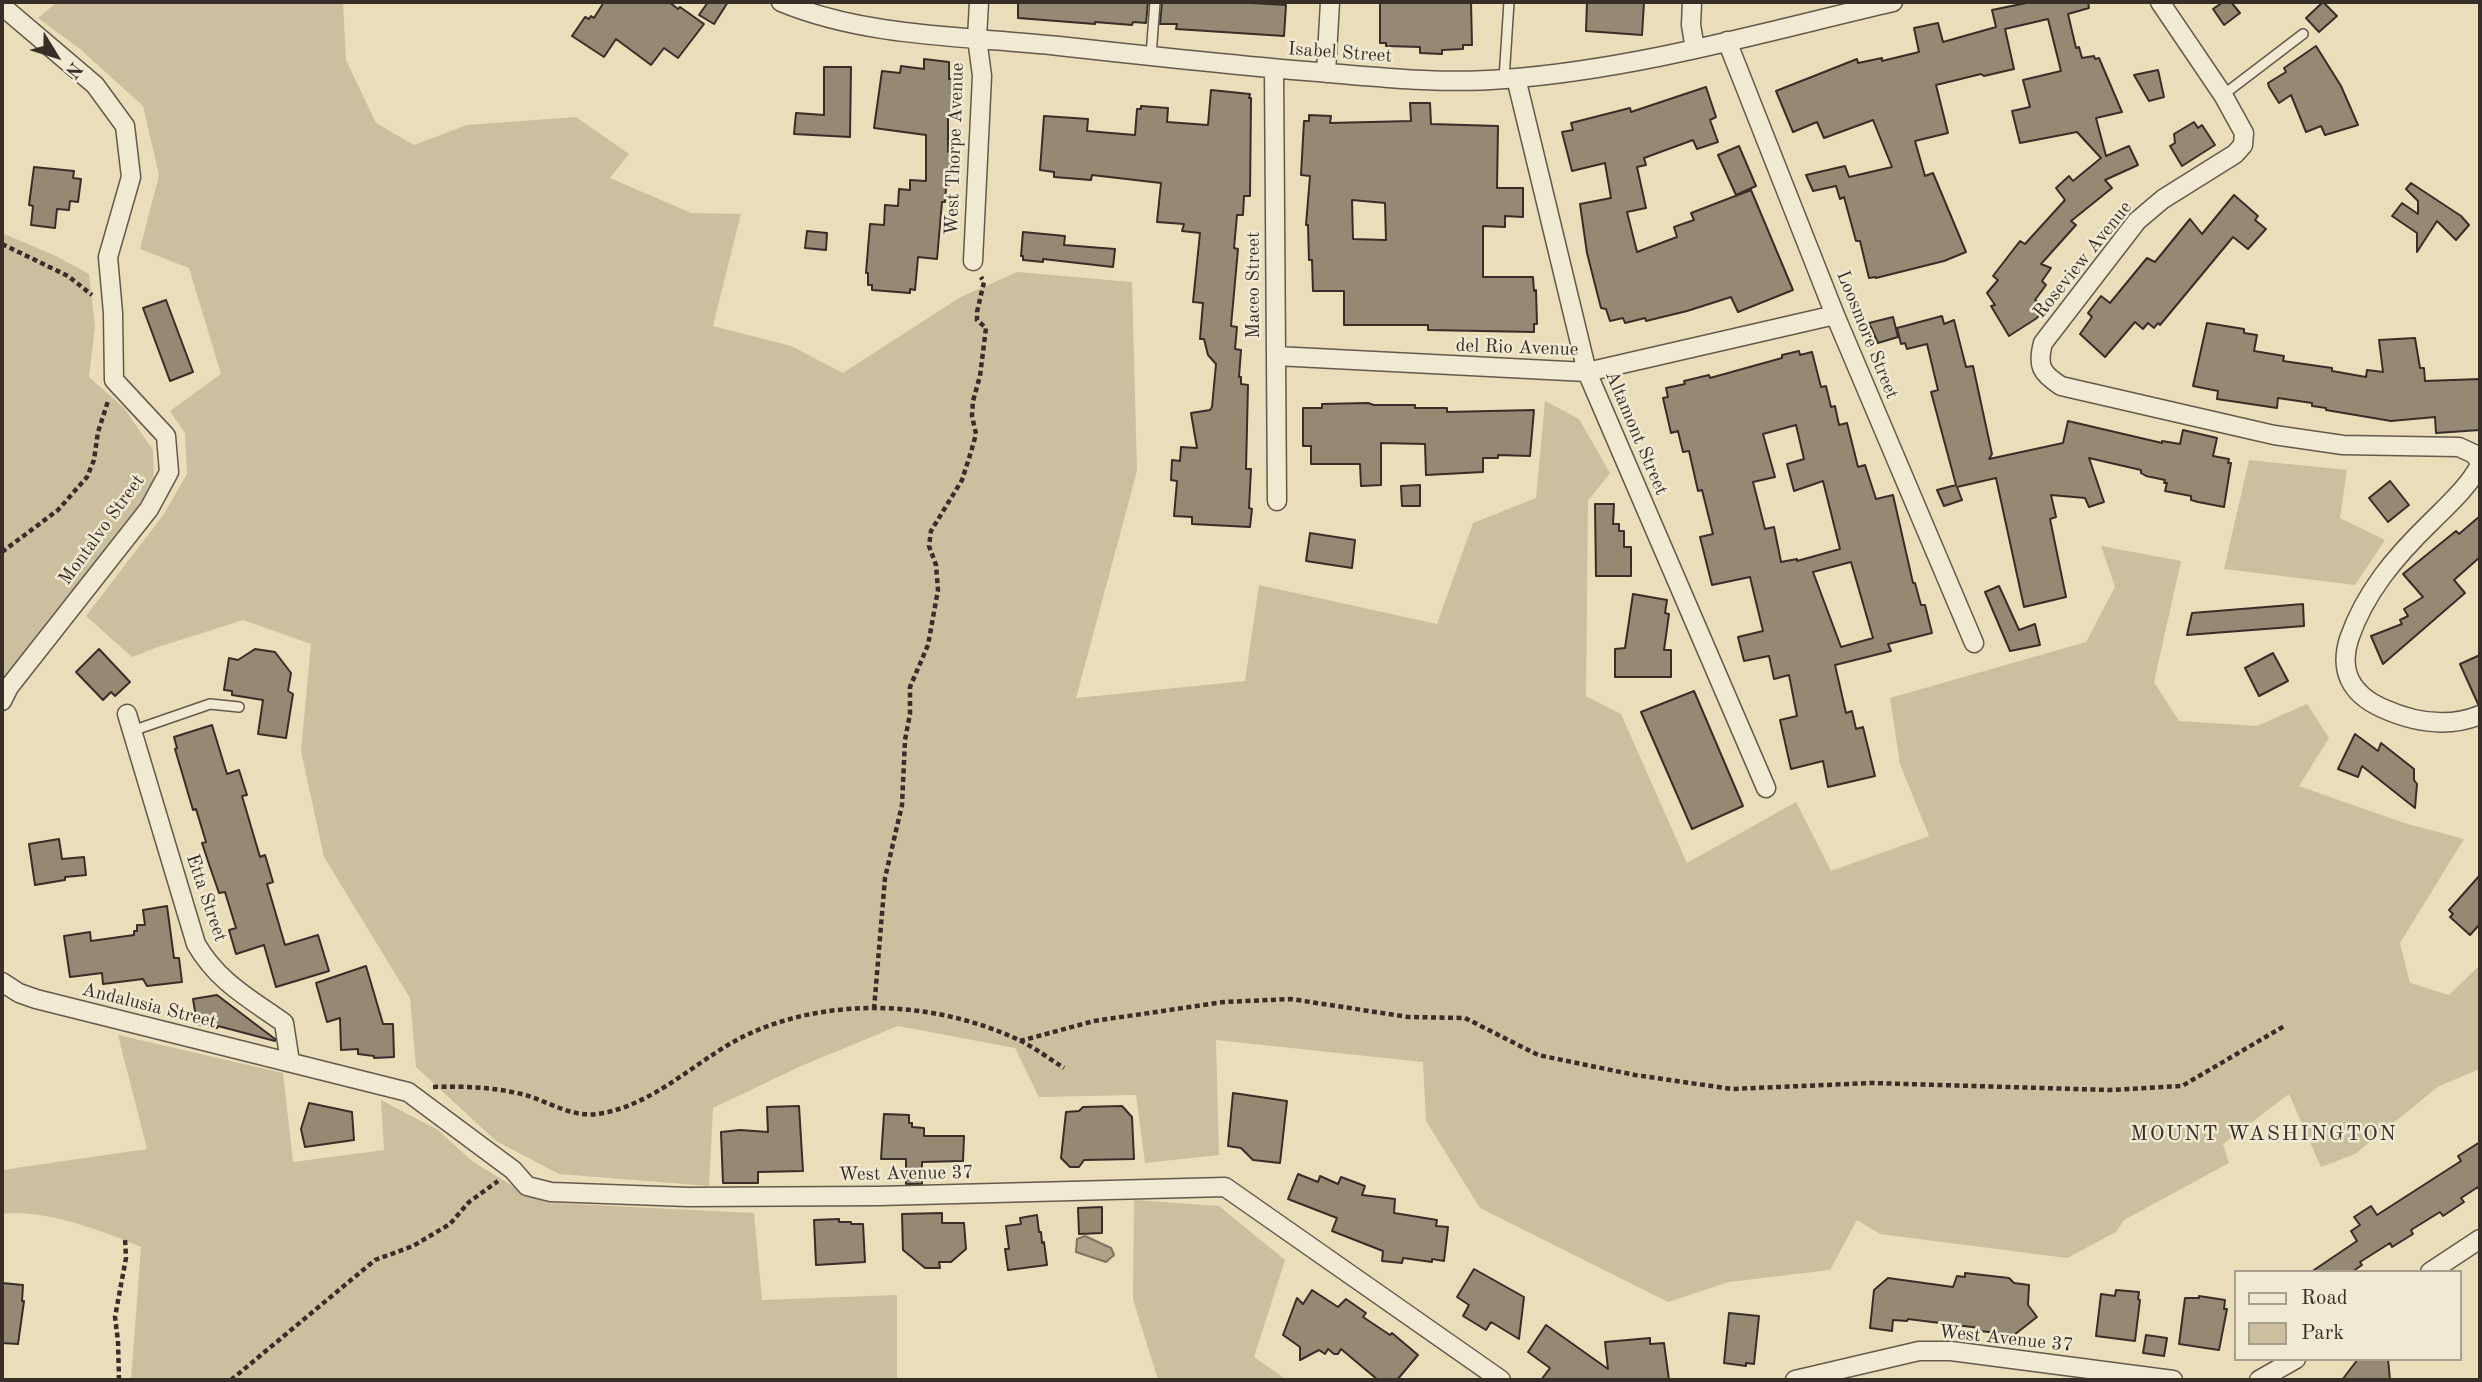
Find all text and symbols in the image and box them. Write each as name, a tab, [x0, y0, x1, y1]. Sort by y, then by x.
north arrow	[21, 21, 91, 91]
street label: Isabel Street	[1287, 38, 1393, 68]
text: N	[61, 58, 85, 81]
street label: West Thorpe Avenue	[941, 62, 969, 236]
street label: Roseview Avenue	[2029, 197, 2137, 323]
street label: Maceo Street	[1243, 231, 1265, 339]
street label: Loosmore Street	[1831, 267, 1903, 403]
street label: del Rio Avenue	[1455, 334, 1579, 362]
street label: Altamont Street	[1600, 367, 1672, 499]
street label: Montalvo Street	[54, 470, 150, 590]
street label: Etta Street	[180, 851, 232, 945]
street label: Andalusia Street	[79, 978, 219, 1034]
district label: MOUNT WASHINGTON	[2132, 1121, 2396, 1147]
street label: West Avenue 37	[838, 1161, 974, 1187]
legend	[2234, 1270, 2461, 1361]
text: Road	[2301, 1288, 2348, 1309]
street label: West Avenue 37	[1938, 1321, 2074, 1357]
text: Park	[2301, 1323, 2344, 1344]

